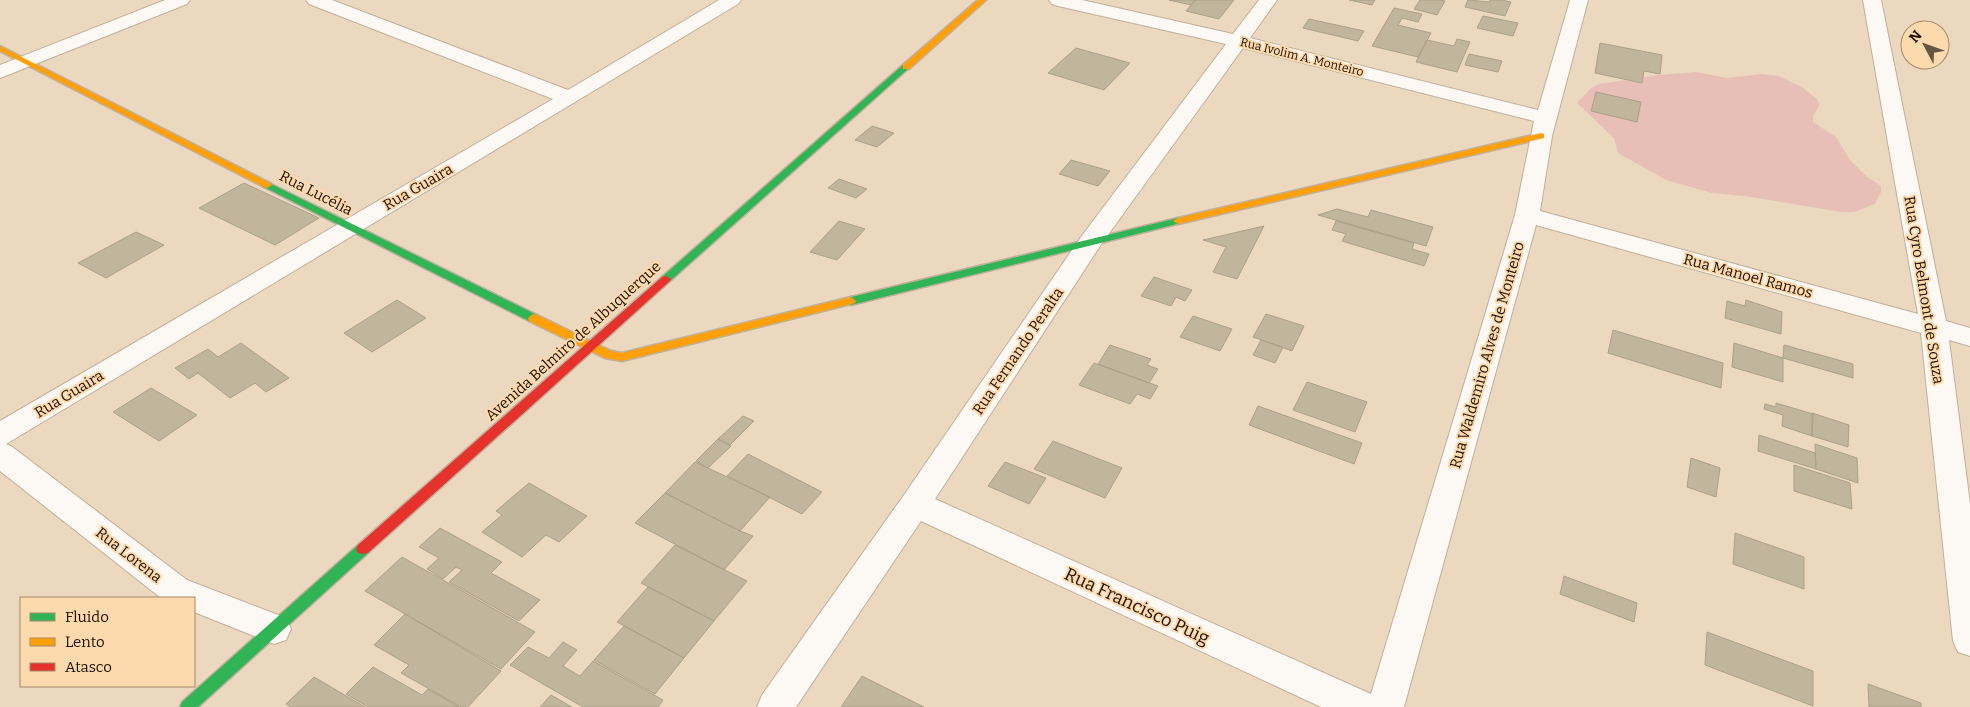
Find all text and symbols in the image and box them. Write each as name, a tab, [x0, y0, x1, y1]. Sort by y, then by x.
north arrow	[1900, 20, 1950, 70]
text: N	[1906, 27, 1926, 46]
street label: Rua Ivolim A. Monteiro	[1239, 35, 1365, 79]
street label: Rua Guaira	[380, 160, 456, 214]
street label: Rua Lucélia	[276, 167, 356, 219]
street label: Rua Cyro Belmont de Souza	[1900, 195, 1948, 385]
street label: Rua Waldemiro Alves de Monteiro	[1446, 239, 1528, 471]
street label: Rua Manoel Ramos	[1681, 250, 1815, 302]
street label: Avenida Belmiro de Albuquerque	[482, 257, 664, 425]
street label: Rua Fernando Peralta	[969, 284, 1067, 418]
street label: Rua Guaira	[31, 366, 107, 422]
street label: Rua Lorena	[92, 524, 166, 586]
street label: Rua Francisco Puig	[1061, 563, 1213, 649]
legend	[20, 597, 195, 687]
text: Fluido	[65, 608, 109, 626]
text: Lento	[65, 633, 105, 651]
text: Atasco	[65, 658, 112, 676]

